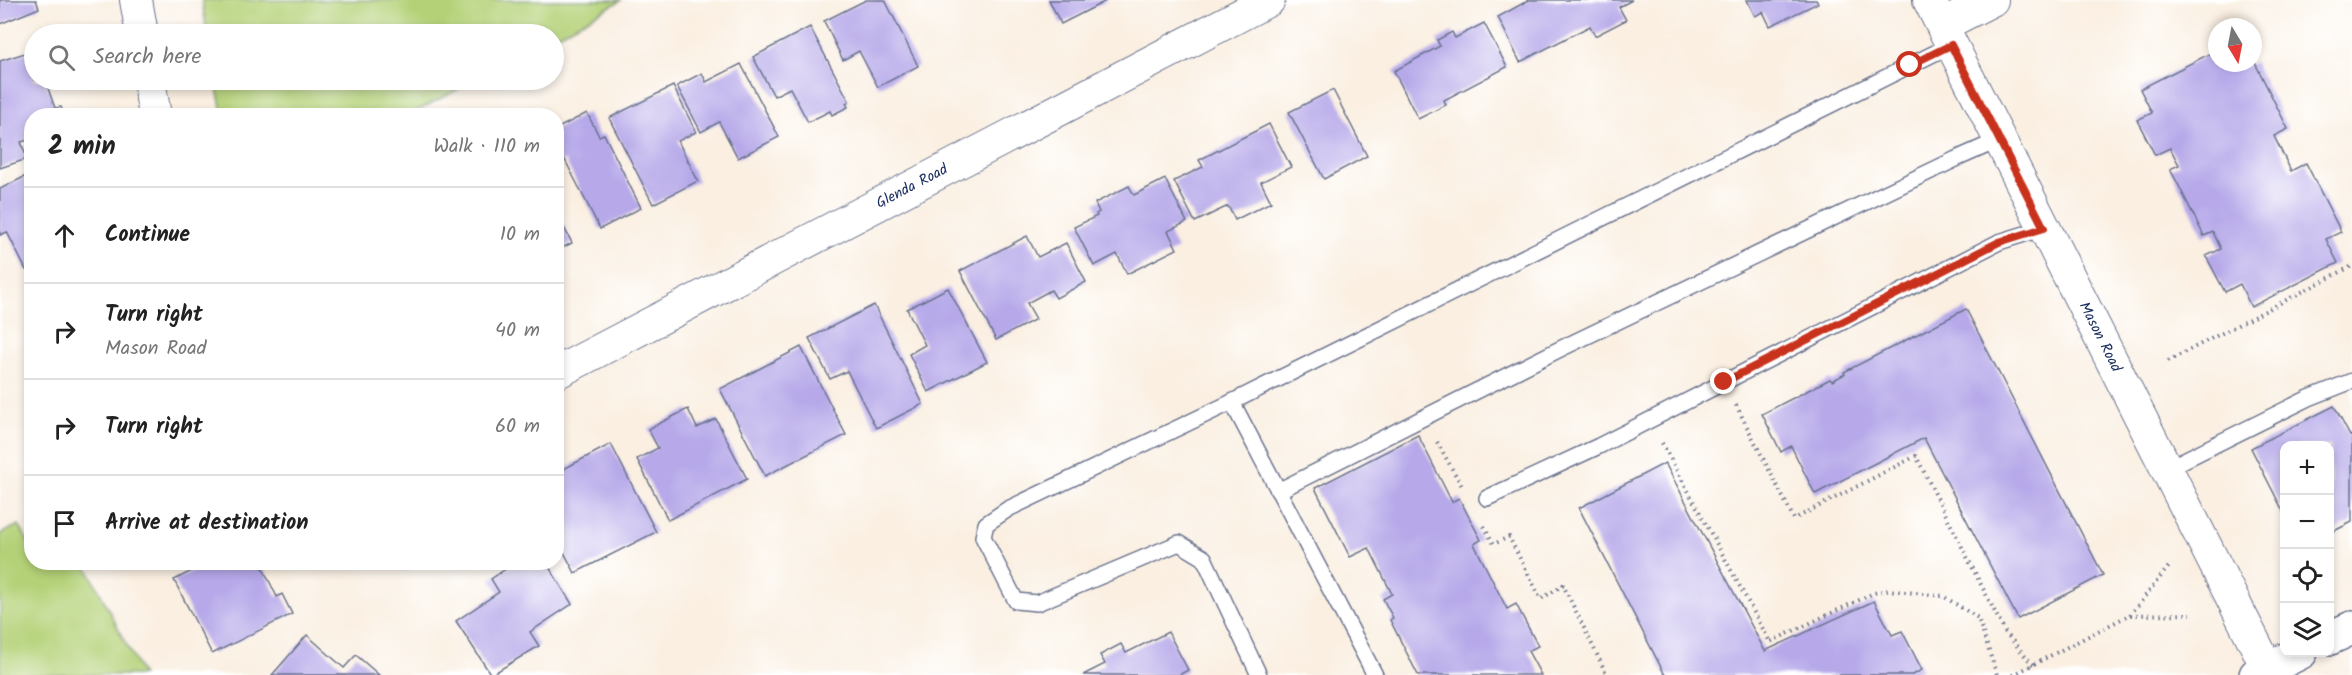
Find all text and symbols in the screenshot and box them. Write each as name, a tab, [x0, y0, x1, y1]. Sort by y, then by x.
north arrow	[2208, 18, 2262, 72]
search box	[24, 24, 564, 90]
text: Search here	[93, 40, 201, 75]
icon: search	[45, 41, 78, 74]
route start	[1896, 51, 1922, 77]
text: 2 min	[48, 126, 116, 168]
text: Walk · 110 m	[433, 131, 540, 163]
street label: Glenda Road	[872, 158, 953, 215]
text: Continue	[105, 218, 190, 253]
icon: ahead	[48, 219, 81, 252]
text: 10 m	[500, 219, 540, 251]
text: Turn right	[105, 298, 203, 333]
street label: Mason Road	[2072, 298, 2128, 377]
icon: right	[48, 315, 81, 348]
text: 40 m	[495, 315, 540, 347]
text: Mason Road	[105, 333, 207, 365]
route end	[1710, 368, 1736, 394]
text: Turn right	[105, 410, 203, 445]
icon: right	[48, 411, 81, 444]
text: 60 m	[495, 411, 540, 443]
map controls	[2280, 441, 2334, 657]
button: +	[2280, 441, 2334, 495]
button: −	[2280, 495, 2334, 549]
text: Arrive at destination	[105, 506, 308, 541]
icon: arrive	[48, 507, 81, 540]
button: locate	[2280, 549, 2334, 603]
button: layers	[2280, 603, 2334, 657]

